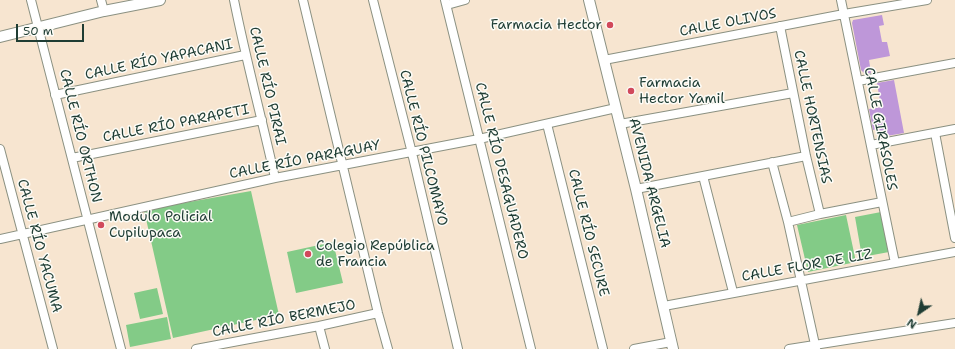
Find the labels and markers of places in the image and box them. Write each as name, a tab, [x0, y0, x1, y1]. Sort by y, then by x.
place label: Farmacia Hector	[490, 17, 602, 33]
marker: Farmacia Hector	[605, 20, 615, 30]
place label: Farmacia Hector Yamil	[639, 75, 725, 108]
marker: Farmacia Hector Yamil	[626, 86, 636, 96]
place label: Modulo Policial Cupilupaca	[109, 209, 212, 242]
marker: Modulo Policial Cupilupaca	[96, 220, 106, 230]
place label: Colegio República de Francia	[316, 238, 435, 270]
marker: Colegio República de Francia	[303, 249, 313, 259]

